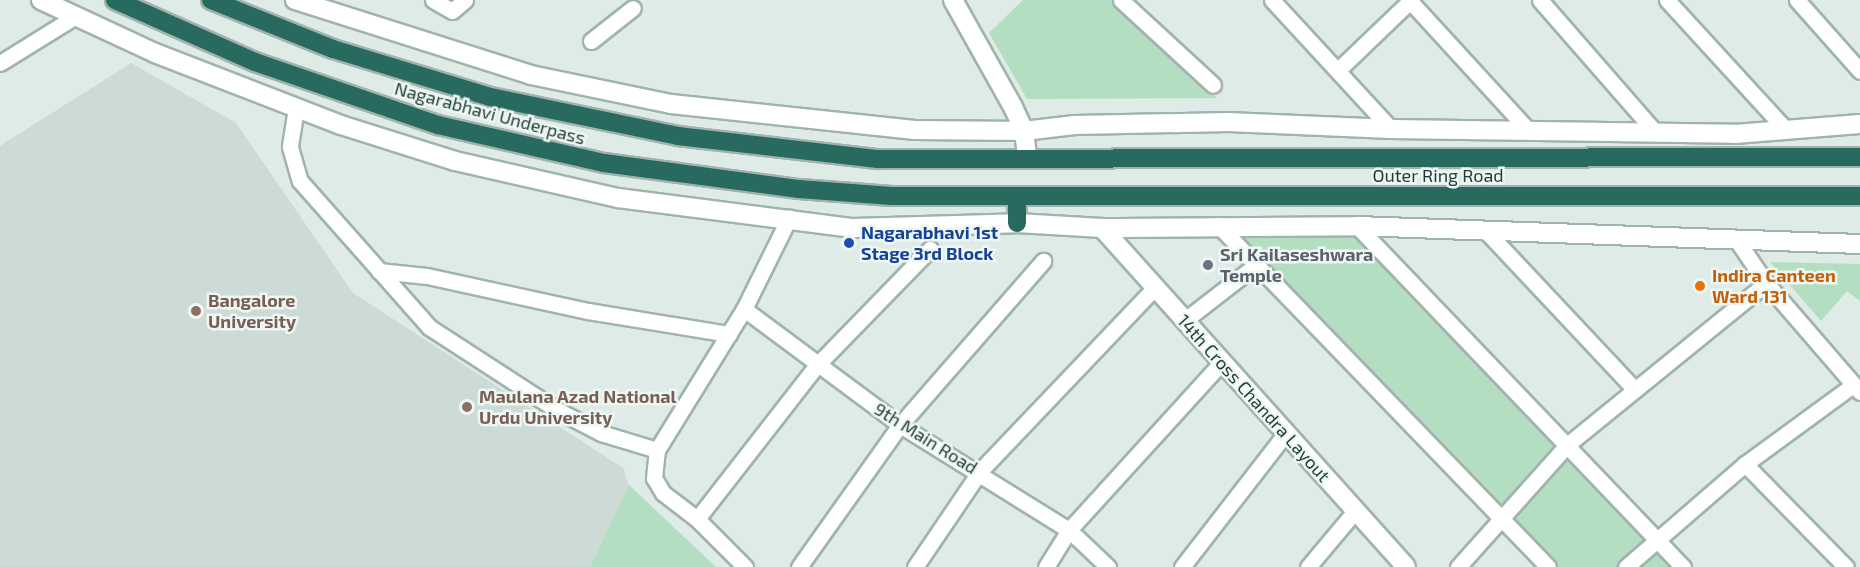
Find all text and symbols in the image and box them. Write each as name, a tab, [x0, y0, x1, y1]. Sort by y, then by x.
street label: Nagarabhavi Underpass	[392, 77, 588, 149]
street label: Outer Ring Road	[1372, 164, 1504, 186]
place label: Nagarabhavi 1st Stage 3rd Block	[861, 222, 998, 264]
marker: Nagarabhavi 1st Stage 3rd Block	[842, 236, 856, 250]
place label: Sri Kailaseshwara Temple	[1220, 244, 1373, 286]
marker: Sri Kailaseshwara Temple	[1201, 258, 1215, 272]
place label: Indira Canteen Ward 131	[1712, 265, 1836, 308]
marker: Indira Canteen Ward 131	[1693, 279, 1707, 293]
place label: Bangalore University	[208, 290, 296, 332]
marker: Bangalore University	[189, 304, 203, 318]
street label: 14th Cross Chandra Layout	[1173, 310, 1335, 486]
place label: Maulana Azad National Urdu University	[479, 386, 677, 428]
street label: 9th Main Road	[870, 398, 982, 478]
marker: Maulana Azad National Urdu University	[460, 400, 474, 414]

